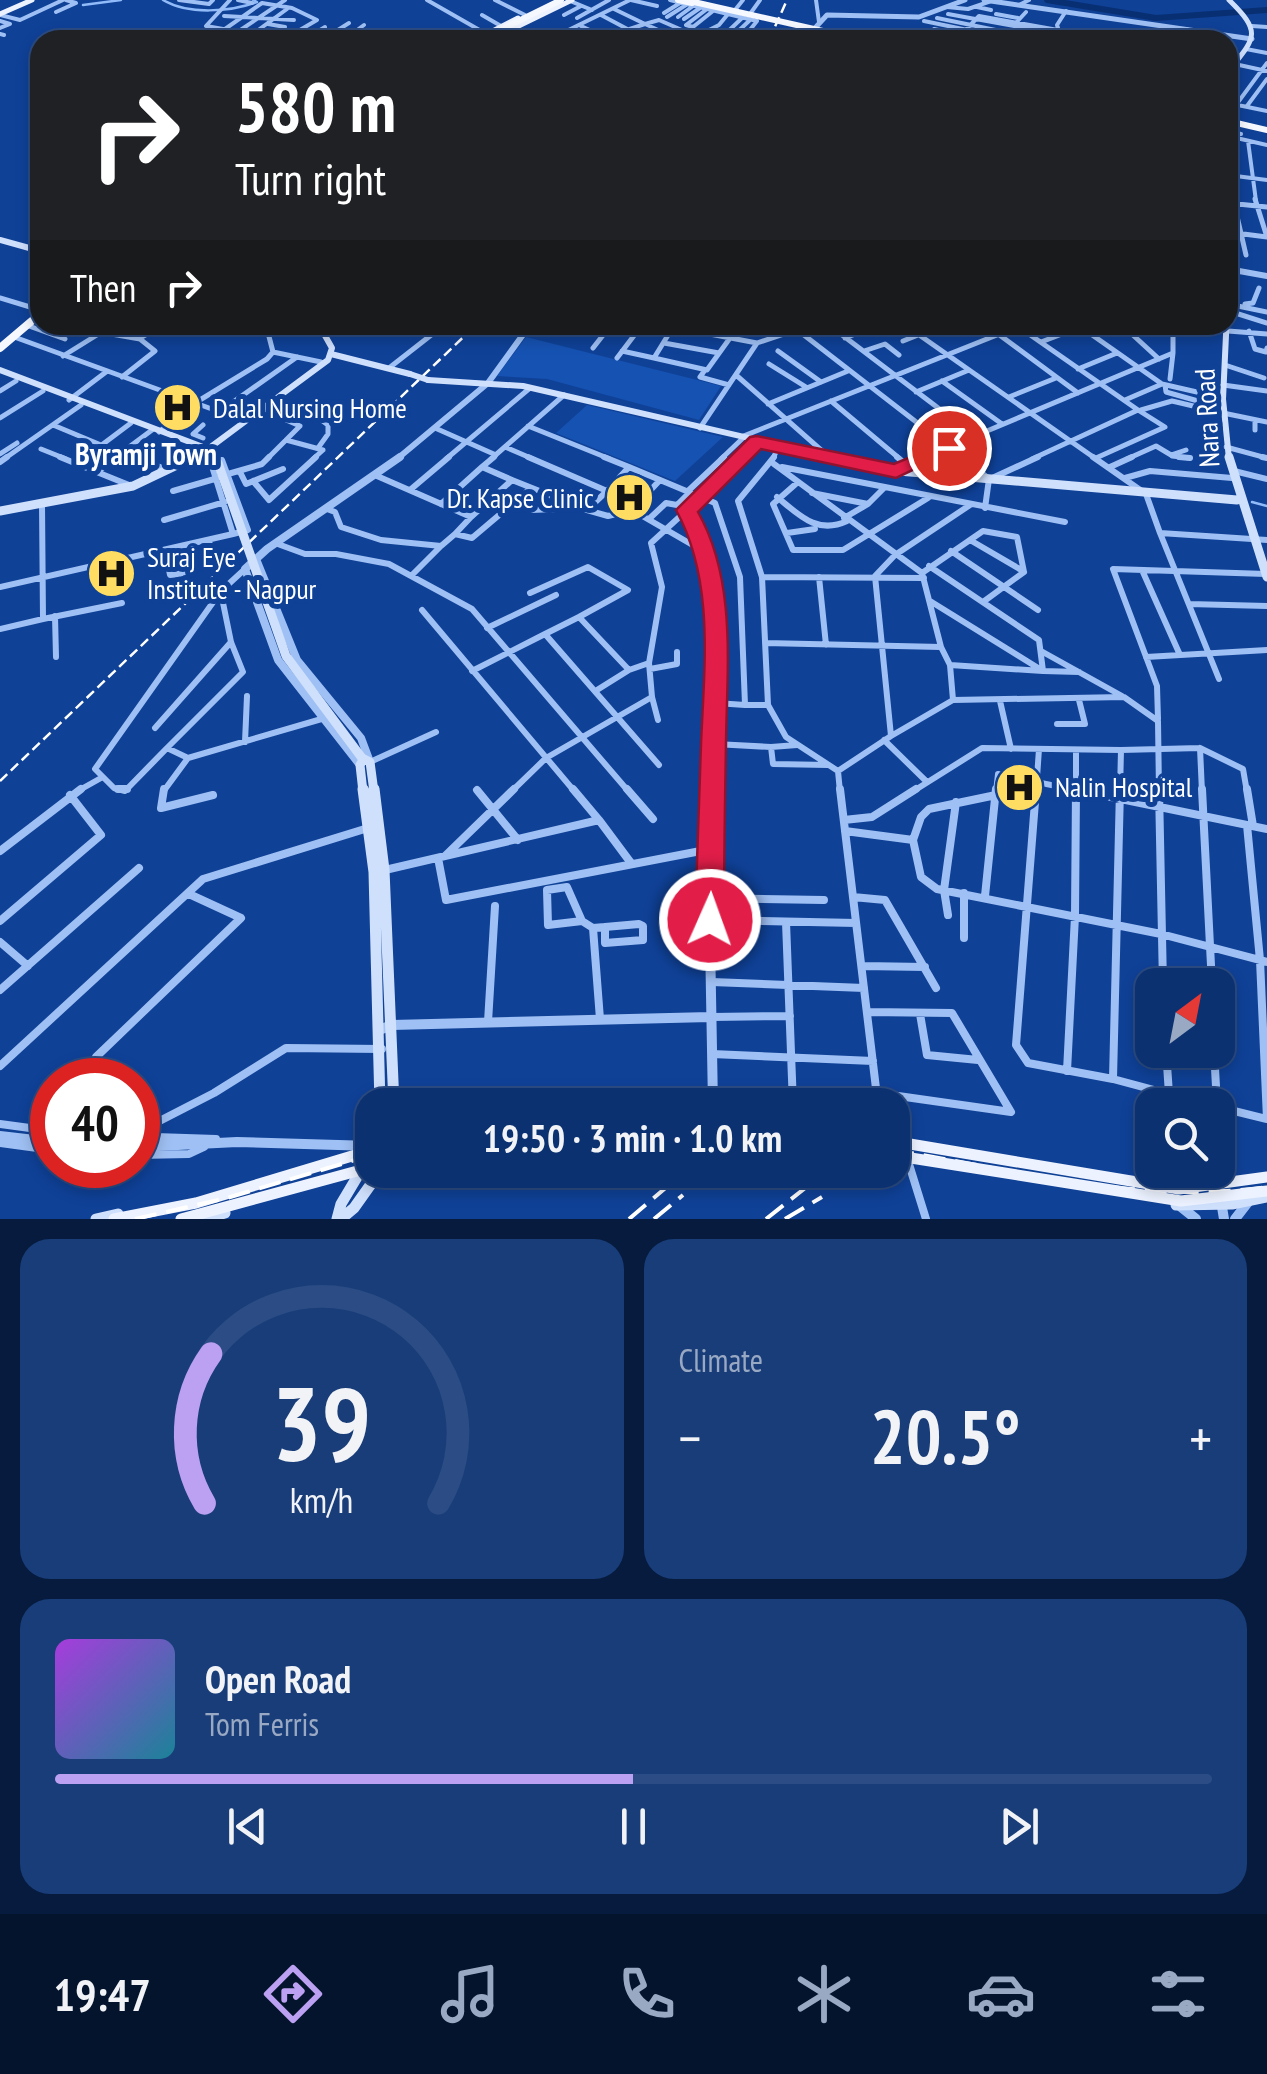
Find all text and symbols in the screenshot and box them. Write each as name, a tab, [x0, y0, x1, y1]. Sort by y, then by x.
text: 580 m	[235, 61, 396, 151]
icon: right	[70, 70, 200, 200]
text: Turn right	[235, 149, 386, 207]
icon: right	[156, 260, 211, 315]
text: Then	[70, 263, 136, 312]
street label: Nara Road	[1185, 368, 1228, 468]
hospital icon: Dalal Nursing Home	[152, 382, 204, 434]
place label: Dalal Nursing Home	[213, 389, 407, 426]
pin	[907, 406, 992, 491]
icon: arrive	[922, 421, 977, 476]
district label: Byramji Town	[75, 434, 217, 473]
hospital icon: Dr. Kapse Clinic	[603, 472, 655, 524]
place label: Dr. Kapse Clinic	[447, 479, 594, 516]
place label: Suraj Eye Institute - Nagpur	[147, 538, 317, 607]
hospital icon: Suraj Eye Institute - Nagpur	[86, 547, 138, 599]
hospital icon: Nalin Hospital	[994, 761, 1046, 813]
place label: Nalin Hospital	[1055, 768, 1193, 805]
position arrow	[658, 868, 762, 972]
north arrow	[1135, 968, 1235, 1068]
map controls	[1135, 968, 1235, 1188]
speed limit sign: 40	[30, 1058, 160, 1188]
button: search	[1135, 1088, 1235, 1188]
text: 19:50 · 3 min · 1.0 km	[483, 1113, 782, 1162]
text: Climate	[679, 1339, 763, 1381]
text: 39	[272, 1355, 371, 1490]
text: 20.5°	[870, 1388, 1021, 1485]
text: −	[679, 1402, 701, 1473]
text: +	[1189, 1402, 1212, 1473]
text: km/h	[290, 1477, 353, 1523]
text: Open Road	[205, 1654, 351, 1703]
text: Tom Ferris	[205, 1703, 319, 1745]
icon: previous	[220, 1799, 275, 1854]
icon: pause	[606, 1799, 661, 1854]
icon: next	[992, 1799, 1047, 1854]
icon: directions	[258, 1959, 328, 2029]
icon: music	[435, 1959, 505, 2029]
icon: phone	[612, 1959, 682, 2029]
icon: climate	[789, 1959, 859, 2029]
icon: car	[966, 1959, 1036, 2029]
icon: filters	[1143, 1959, 1213, 2029]
text: 19:47	[54, 1965, 151, 2023]

